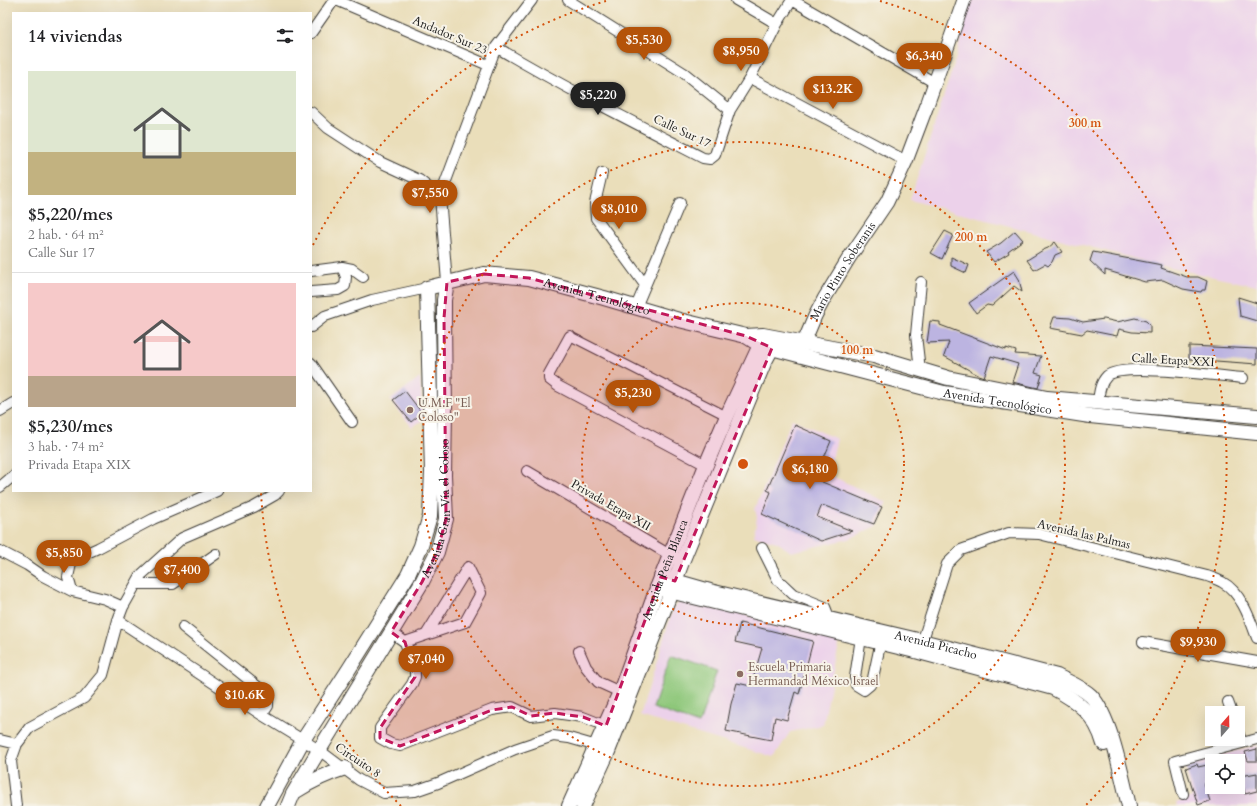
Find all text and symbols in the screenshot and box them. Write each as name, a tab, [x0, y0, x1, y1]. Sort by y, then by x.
street label: Andador Sur 23	[410, 12, 490, 58]
text: 14 viviendas	[28, 25, 122, 48]
icon: filters	[274, 25, 296, 47]
pin: $5,530	[611, 27, 677, 61]
text: $5,530	[625, 31, 663, 49]
pin: $8,950	[708, 38, 774, 72]
text: $8,950	[722, 42, 760, 60]
pin: $6,340	[891, 43, 957, 77]
text: $6,340	[905, 47, 943, 65]
pin: $13.2K	[800, 76, 866, 110]
text: $13.2K	[813, 80, 853, 98]
pin: $5,220	[565, 82, 631, 116]
text: $5,220	[579, 86, 617, 104]
icon: home	[126, 97, 198, 169]
street label: Calle Sur 17	[651, 111, 713, 151]
text: 300 m	[1069, 115, 1102, 131]
pin: $7,550	[397, 180, 463, 214]
text: $7,550	[411, 184, 449, 202]
pin: $8,010	[586, 196, 652, 230]
text: $8,010	[600, 200, 638, 218]
text: $5,220/mes	[28, 203, 113, 226]
street label: Mario Pinto Soberanis	[806, 219, 879, 323]
text: 2 hab. · 64 m²	[28, 226, 104, 244]
text: 200 m	[955, 229, 988, 245]
text: Calle Sur 17	[28, 244, 95, 262]
street label: Avenida Tecnológico	[542, 274, 652, 319]
icon: home	[126, 309, 198, 381]
text: 100 m	[841, 342, 874, 358]
street label: Calle Etapa XXI	[1131, 350, 1215, 370]
pin: $5,230	[600, 380, 666, 414]
text: $5,230	[614, 384, 652, 402]
street label: Avenida Tecnológico	[942, 385, 1054, 418]
place label: U.M.F "El Coloso"	[418, 395, 471, 425]
marker: U.M.F "El Coloso"	[405, 405, 415, 415]
text: $5,230/mes	[28, 415, 113, 438]
text: 3 hab. · 74 m²	[28, 438, 104, 456]
street label: Avenida Gran Vía el Coloso	[417, 438, 454, 581]
text: Privada Etapa XIX	[28, 456, 131, 474]
pin: $6,180	[777, 456, 843, 490]
centre of rings	[736, 457, 750, 471]
text: $6,180	[791, 460, 829, 478]
street label: Privada Etapa XII	[568, 476, 654, 534]
street label: Avenida las Palmas	[1036, 515, 1132, 553]
street label: Avenida Peña Blanca	[638, 516, 692, 622]
pin: $5,850	[31, 540, 97, 574]
text: $5,850	[45, 544, 83, 562]
pin: $7,400	[149, 557, 215, 591]
text: $7,400	[163, 561, 201, 579]
street label: Avenida Picacho	[893, 627, 979, 663]
pin: $9,930	[1165, 629, 1231, 663]
text: $9,930	[1179, 633, 1217, 651]
pin: $7,040	[393, 646, 459, 680]
text: $7,040	[407, 650, 445, 668]
place label: Escuela Primaria Hermandad México Israel	[748, 659, 879, 689]
marker: Escuela Primaria Hermandad México Israel	[735, 669, 745, 679]
pin: $10.6K	[212, 682, 278, 716]
text: $10.6K	[225, 686, 265, 704]
north arrow	[1205, 706, 1245, 746]
map controls	[1205, 706, 1245, 794]
street label: Circuito 8	[332, 739, 384, 781]
button: locate	[1205, 754, 1245, 794]

